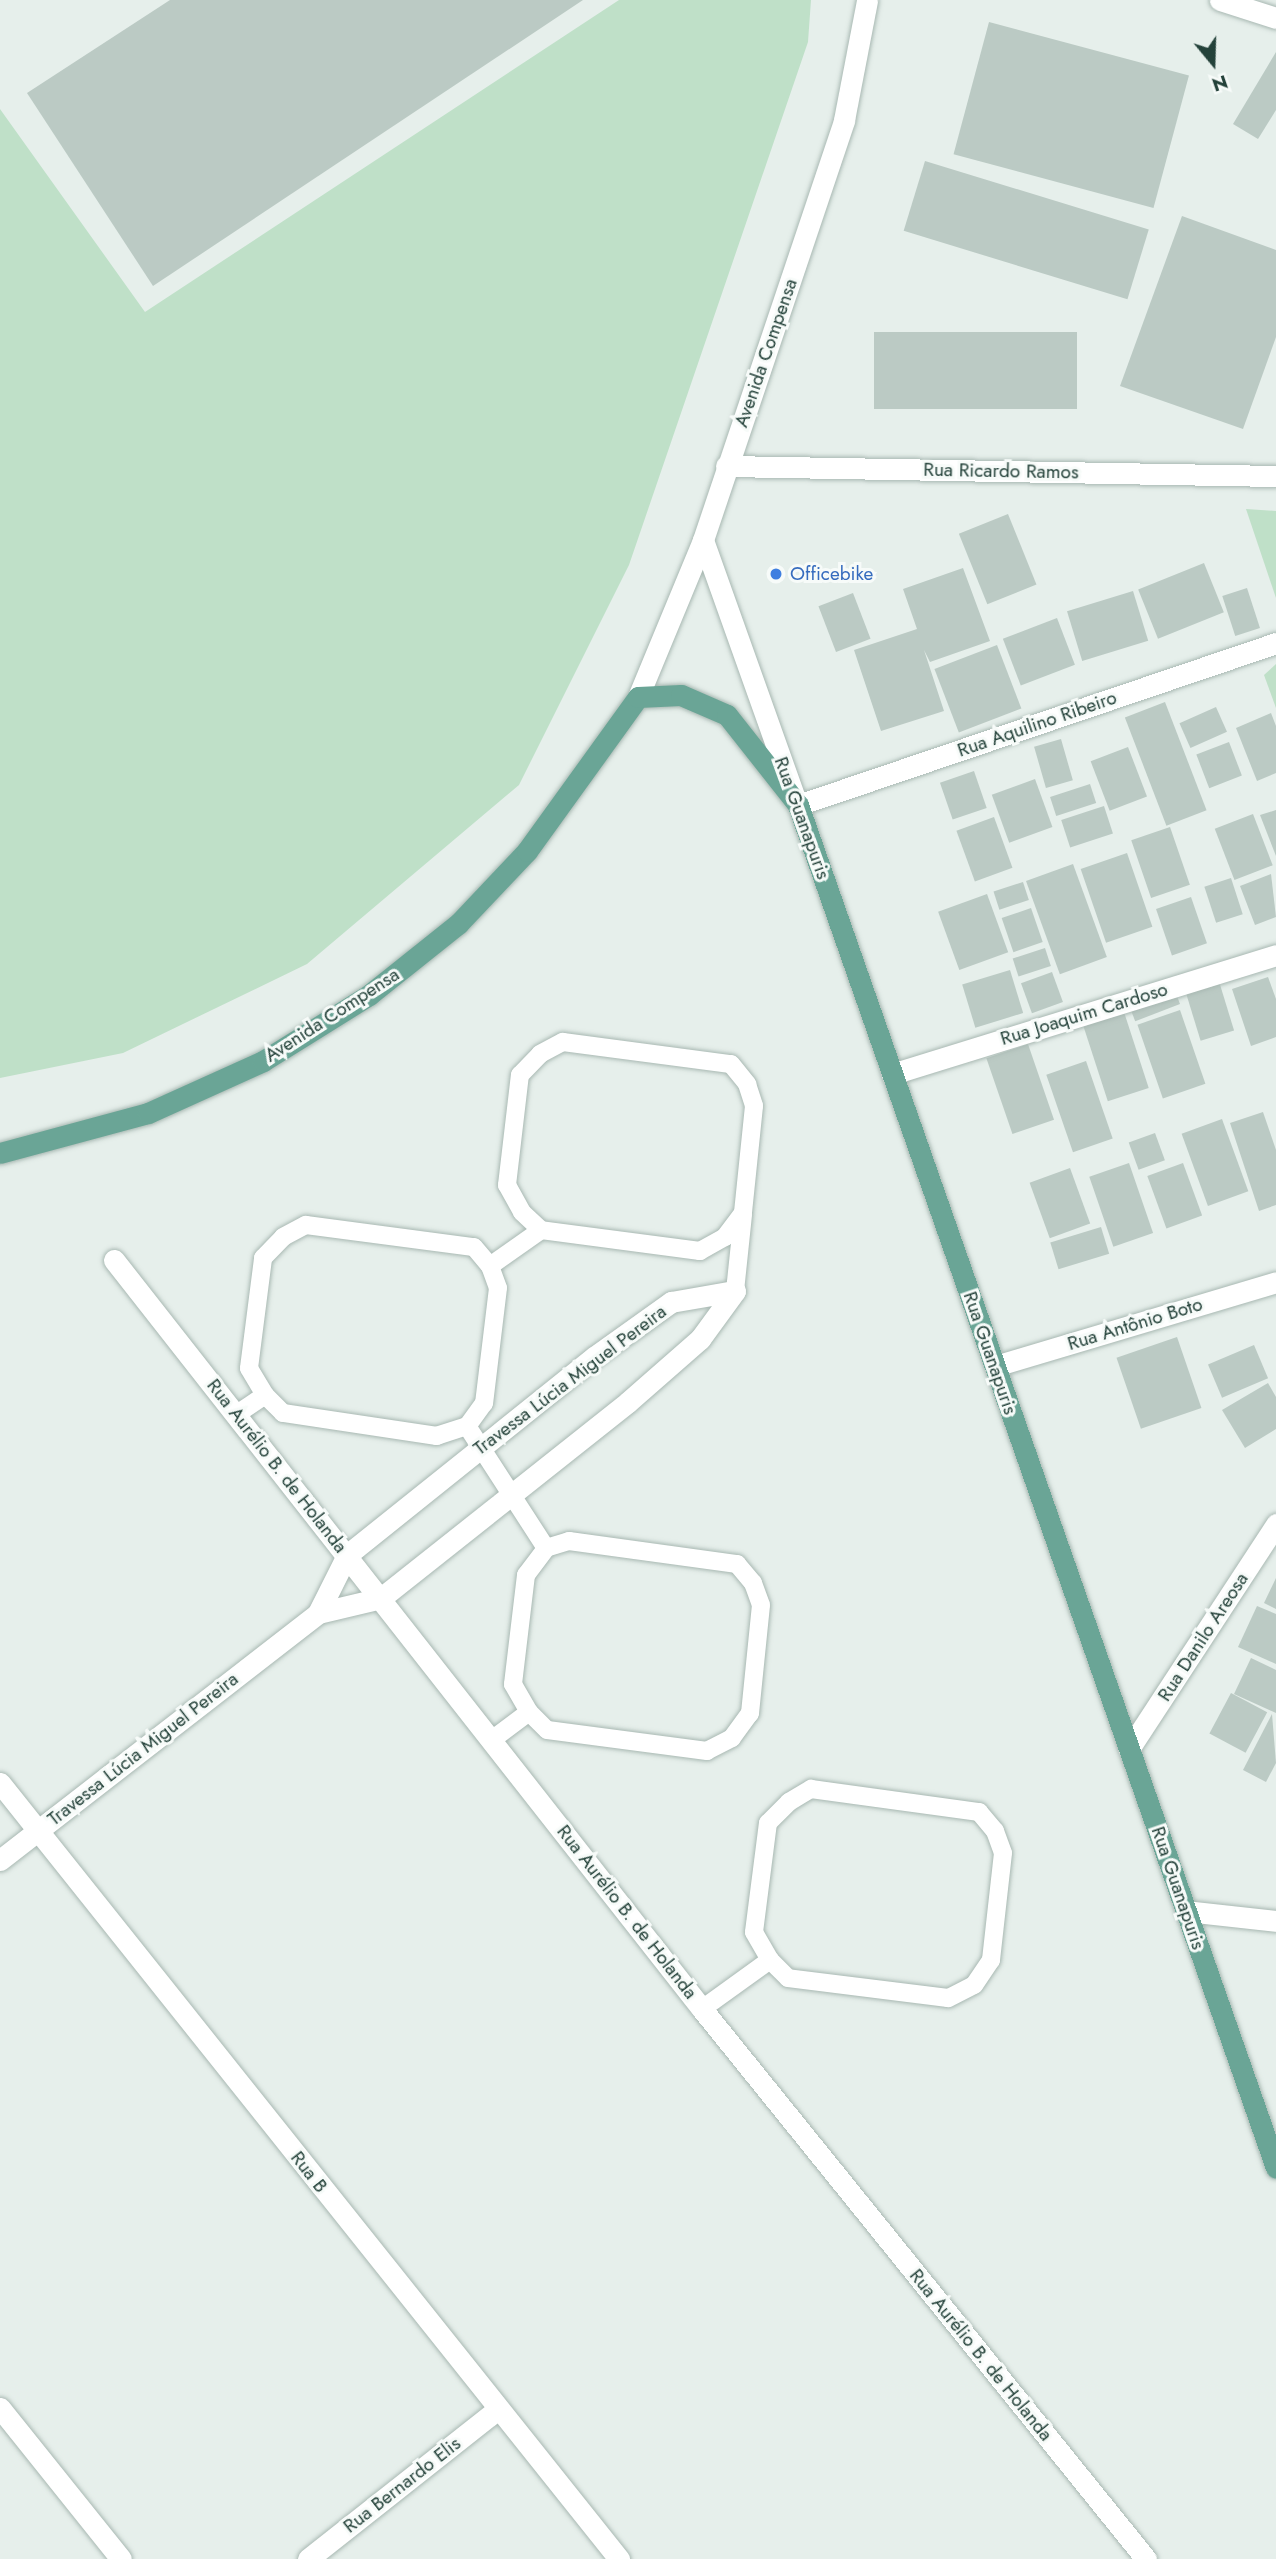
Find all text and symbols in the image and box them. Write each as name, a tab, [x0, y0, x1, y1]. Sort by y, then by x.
north arrow	[1178, 28, 1248, 98]
text: N	[1208, 68, 1232, 99]
street label: Avenida Compensa	[730, 276, 802, 430]
street label: Rua Ricardo Ramos	[923, 458, 1079, 484]
place label: Officebike	[790, 563, 873, 585]
marker: Officebike	[768, 566, 784, 582]
street label: Rua Aquilino Ribeiro	[954, 686, 1120, 762]
street label: Rua Guanapuris	[769, 754, 835, 882]
street label: Avenida Compensa	[261, 963, 403, 1067]
street label: Rua Joaquim Cardoso	[998, 978, 1170, 1050]
street label: Rua Guanapuris	[958, 1289, 1022, 1417]
street label: Rua Antônio Boto	[1065, 1293, 1205, 1355]
street label: Travessa Lúcia Miguel Pereira	[469, 1300, 671, 1460]
street label: Rua Aurélio B. de Holanda	[202, 1374, 352, 1558]
street label: Rua Danilo Areosa	[1153, 1568, 1253, 1706]
street label: Travessa Lúcia Miguel Pereira	[43, 1668, 243, 1830]
street label: Rua Aurélio B. de Holanda	[552, 1820, 702, 2004]
street label: Rua Guanapuris	[1146, 1824, 1210, 1952]
street label: Rua B	[286, 2147, 332, 2197]
street label: Rua Aurélio B. de Holanda	[905, 2265, 1057, 2445]
street label: Rua Bernardo Elis	[339, 2432, 465, 2538]

